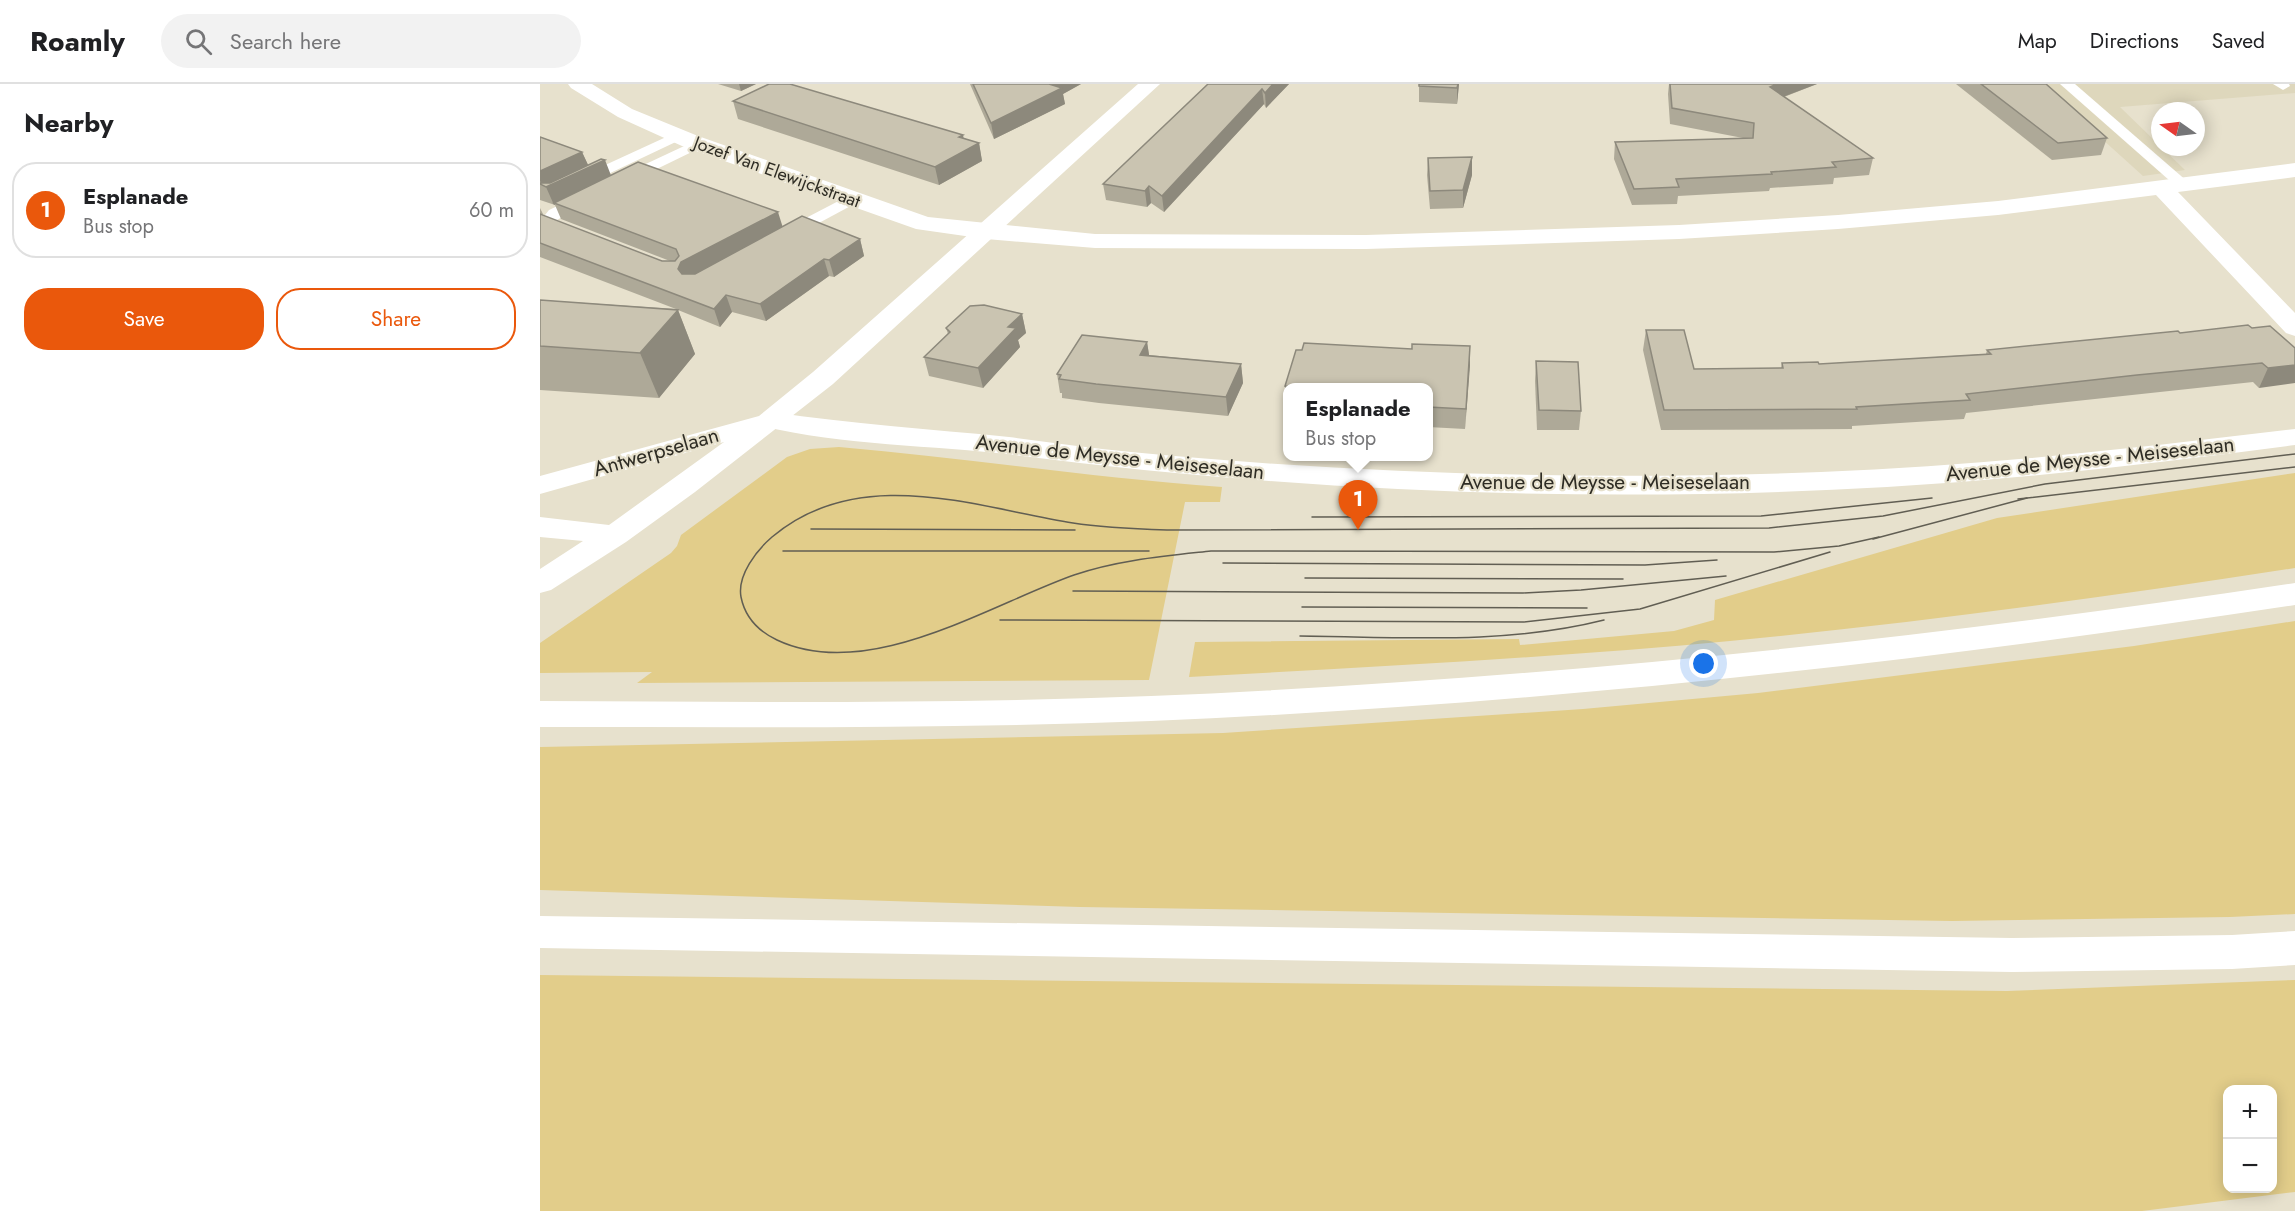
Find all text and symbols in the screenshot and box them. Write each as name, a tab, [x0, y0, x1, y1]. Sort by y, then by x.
search box	[161, 14, 581, 68]
text: Roamly	[30, 21, 125, 62]
icon: search	[182, 25, 215, 58]
text: Search here	[230, 25, 341, 57]
text: Map	[2018, 26, 2057, 56]
text: Directions	[2090, 26, 2179, 56]
text: Saved	[2212, 26, 2265, 56]
north arrow	[2151, 102, 2205, 156]
text: Nearby	[24, 104, 113, 142]
street label: Jozef Van Elewijckstraat	[688, 129, 865, 214]
text: Esplanade	[83, 180, 188, 212]
text: 1	[40, 196, 51, 225]
text: 60 m	[469, 196, 514, 225]
text: Bus stop	[83, 212, 154, 241]
button: Save	[24, 288, 264, 350]
button: Share	[276, 288, 516, 350]
popup	[1283, 383, 1433, 461]
text: Esplanade	[1305, 392, 1411, 424]
street label: Antwerpselaan	[590, 420, 722, 484]
text: Bus stop	[1305, 424, 1376, 453]
street label: Avenue de Meysse - Meiseselaan	[974, 427, 1266, 487]
street label: Avenue de Meysse - Meiseselaan	[1944, 429, 2236, 489]
street label: Avenue de Meysse - Meiseselaan	[1460, 467, 1750, 497]
pin: 1	[1338, 480, 1378, 530]
your location	[1689, 649, 1718, 678]
map controls	[2223, 1085, 2277, 1193]
button: +	[2223, 1085, 2277, 1139]
button: −	[2223, 1139, 2277, 1193]

